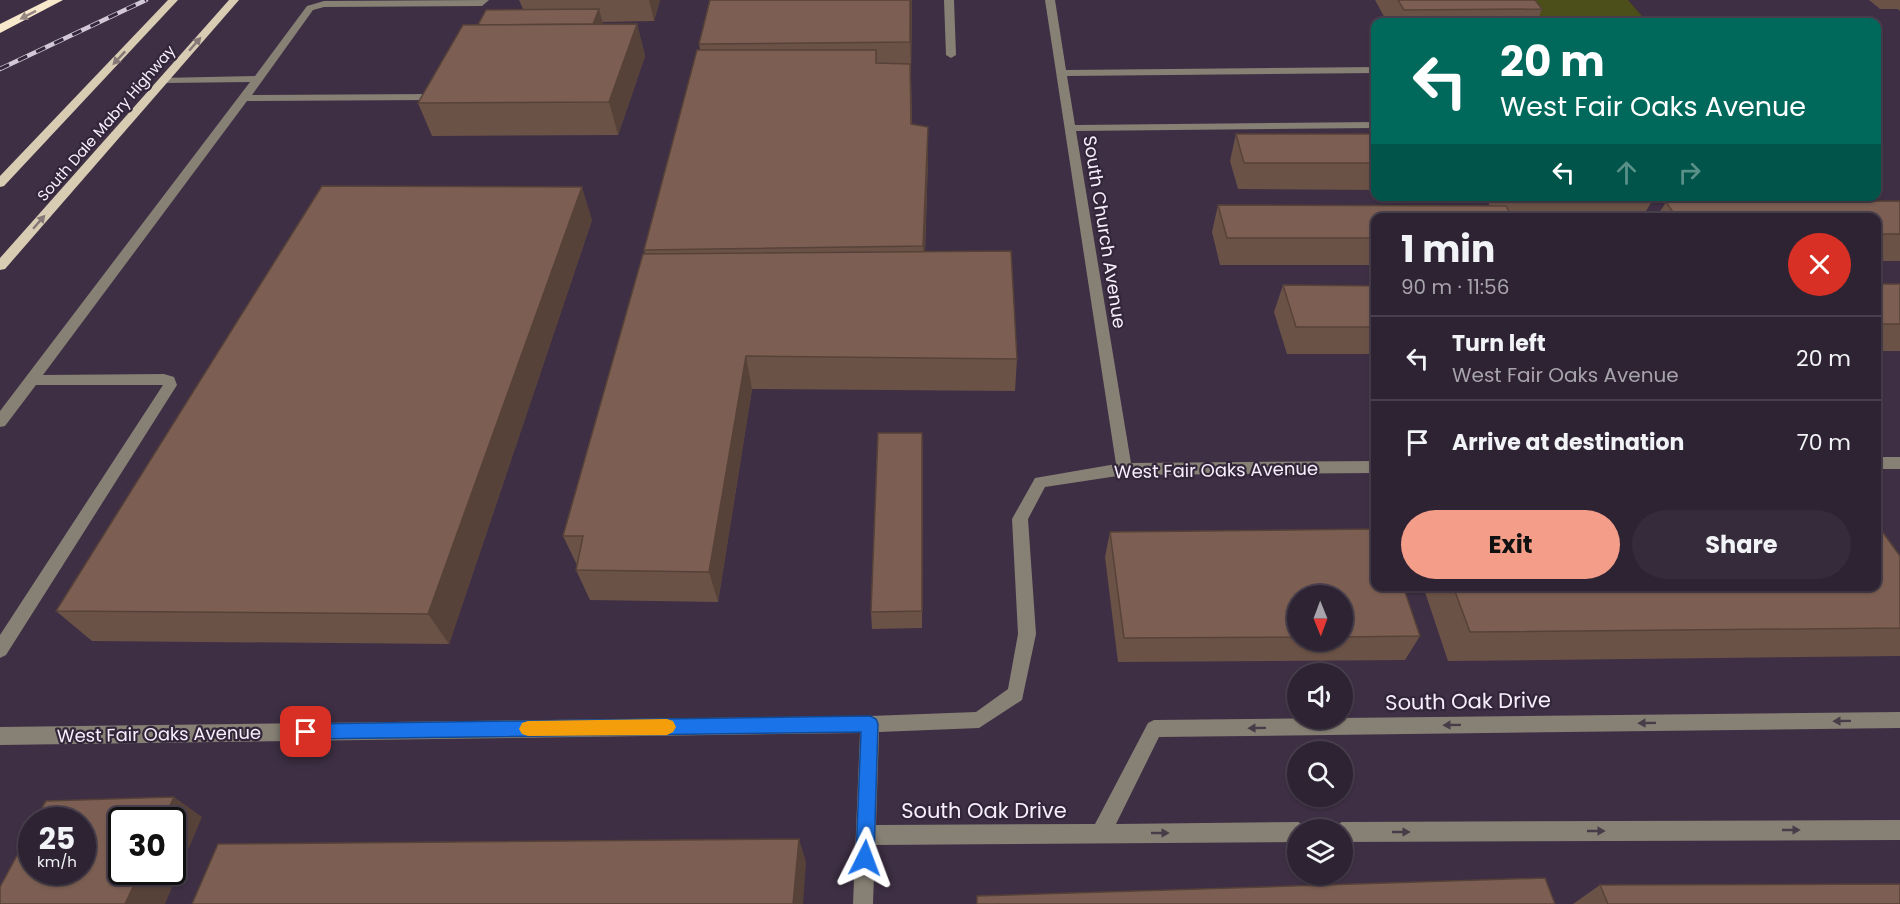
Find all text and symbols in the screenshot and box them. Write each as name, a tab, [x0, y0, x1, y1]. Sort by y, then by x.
one-way arrow	[20, 10, 37, 20]
text: 20 m	[1500, 32, 1605, 91]
one-way arrow	[188, 37, 201, 52]
street label: South Dale Mabry Highway	[32, 40, 180, 206]
icon: left	[1401, 42, 1479, 120]
one-way arrow	[112, 50, 126, 64]
text: West Fair Oaks Avenue	[1500, 88, 1806, 125]
street label: South Church Avenue	[1077, 134, 1133, 330]
icon: left	[1547, 156, 1580, 189]
icon: ahead	[1610, 156, 1643, 189]
icon: right	[1673, 156, 1706, 189]
one-way arrow	[32, 215, 45, 230]
text: 1 min	[1401, 224, 1495, 275]
button: close	[1788, 233, 1851, 296]
text: 90 m · 11:56	[1401, 273, 1509, 301]
text: Turn left	[1452, 328, 1546, 359]
icon: left	[1401, 342, 1434, 375]
text: 20 m	[1796, 343, 1851, 374]
text: West Fair Oaks Avenue	[1452, 361, 1679, 389]
icon: arrive	[1401, 426, 1434, 459]
text: Arrive at destination	[1452, 427, 1684, 458]
text: 70 m	[1797, 427, 1851, 458]
street label: West Fair Oaks Avenue	[1114, 456, 1318, 484]
button: Exit	[1401, 510, 1620, 579]
button: Share	[1632, 510, 1851, 579]
north arrow	[1287, 585, 1353, 651]
map controls	[1287, 585, 1353, 885]
button: sound	[1287, 663, 1353, 729]
street label: South Oak Drive	[1385, 685, 1551, 717]
pin	[280, 706, 331, 757]
icon: arrive	[289, 715, 322, 748]
one-way arrow	[1832, 716, 1851, 725]
one-way arrow	[1637, 718, 1656, 728]
street label: West Fair Oaks Avenue	[57, 720, 261, 748]
one-way arrow	[1442, 721, 1461, 730]
one-way arrow	[1247, 723, 1266, 733]
button: search	[1287, 741, 1353, 807]
street label: South Oak Drive	[901, 796, 1067, 825]
speed limit sign: 30	[108, 807, 186, 885]
text: 25	[39, 817, 75, 860]
button: layers	[1287, 819, 1353, 885]
one-way arrow	[1781, 825, 1800, 835]
position arrow	[833, 826, 897, 890]
one-way arrow	[1586, 826, 1605, 836]
one-way arrow	[1391, 827, 1410, 837]
one-way arrow	[1150, 828, 1169, 838]
text: km/h	[37, 851, 77, 872]

